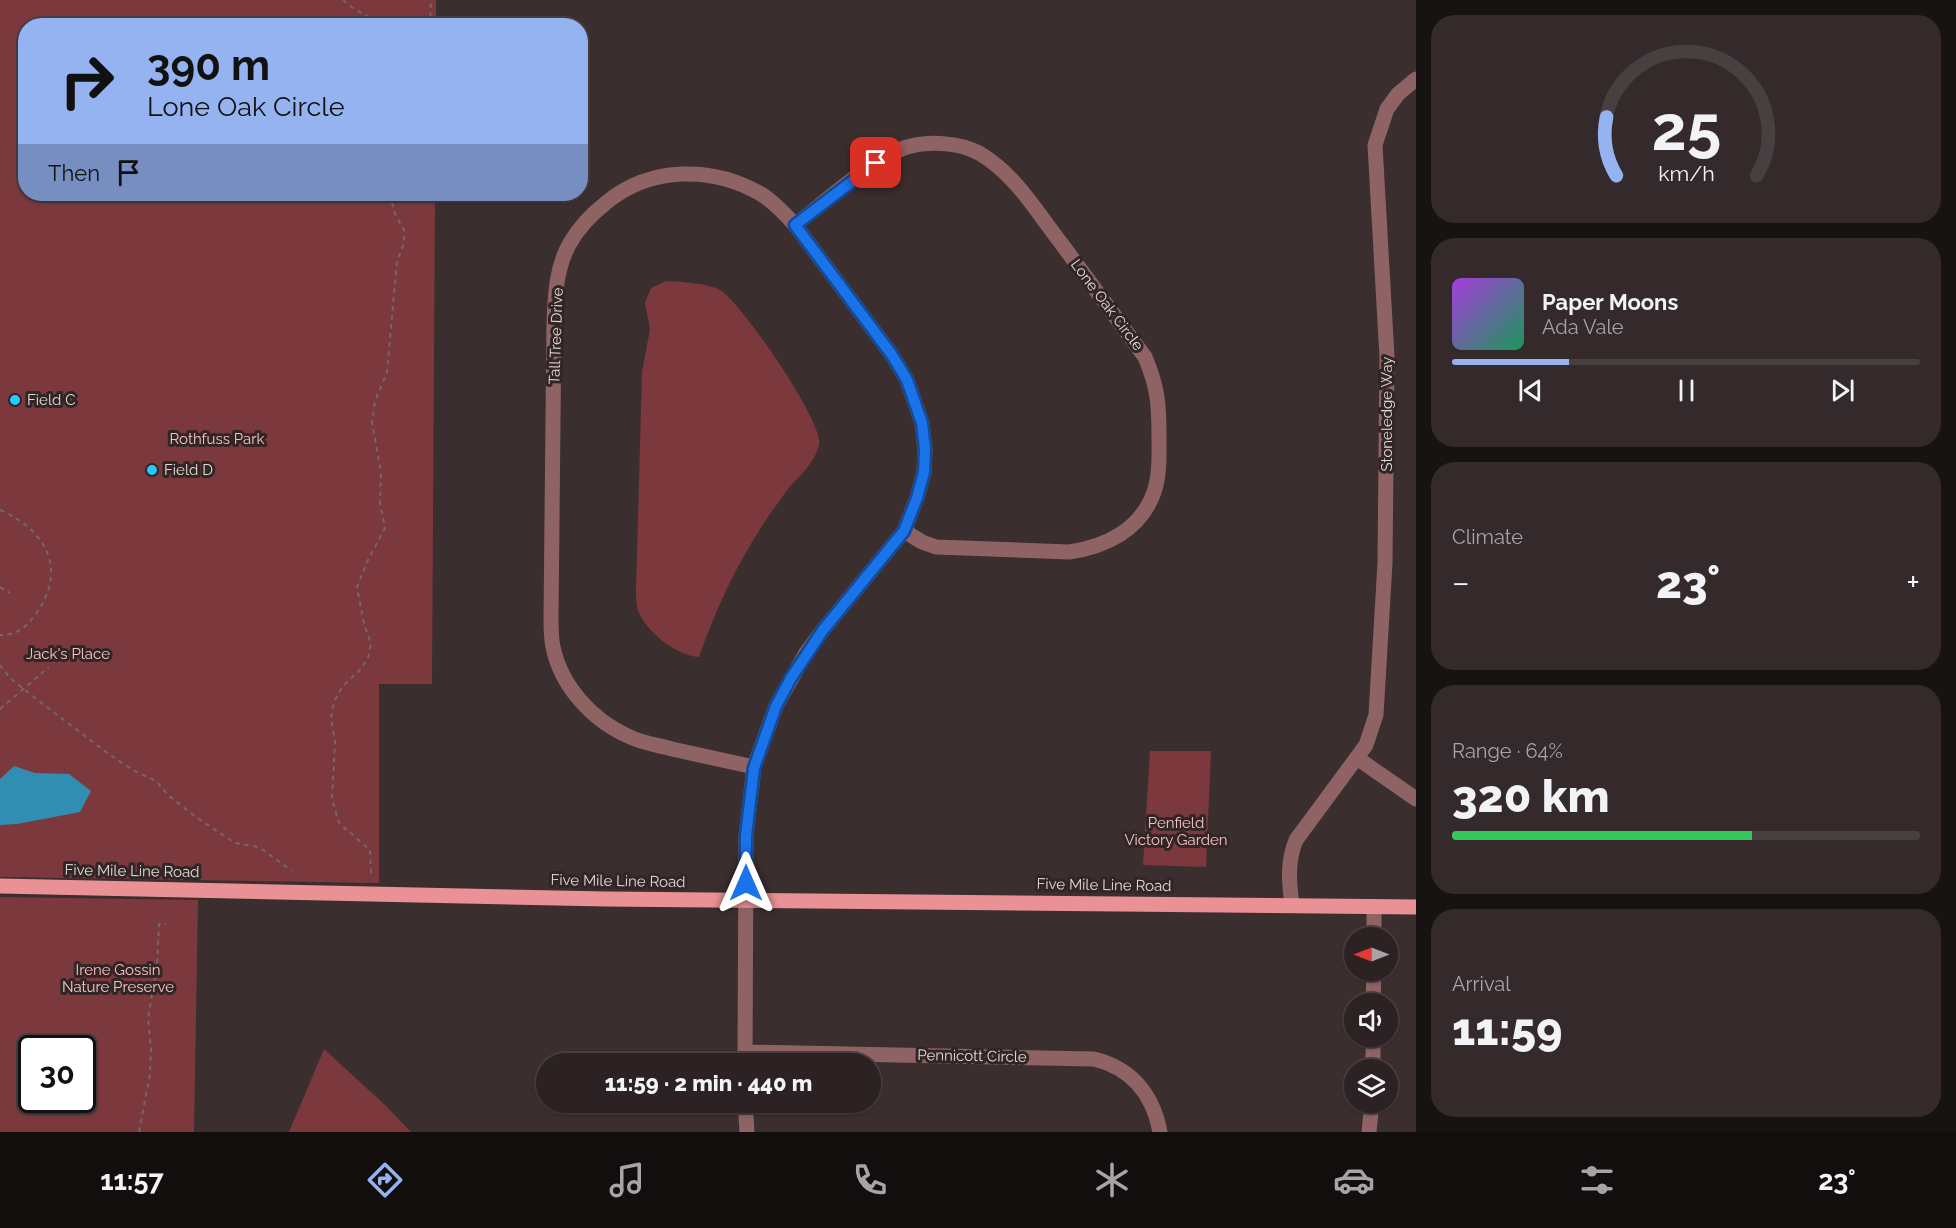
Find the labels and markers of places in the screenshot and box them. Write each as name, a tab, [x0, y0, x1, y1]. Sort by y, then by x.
pin	[850, 137, 901, 188]
place label: Field C	[27, 391, 75, 409]
marker: Field C	[8, 393, 22, 407]
place label: Field D	[164, 461, 213, 479]
marker: Field D	[145, 463, 159, 477]

